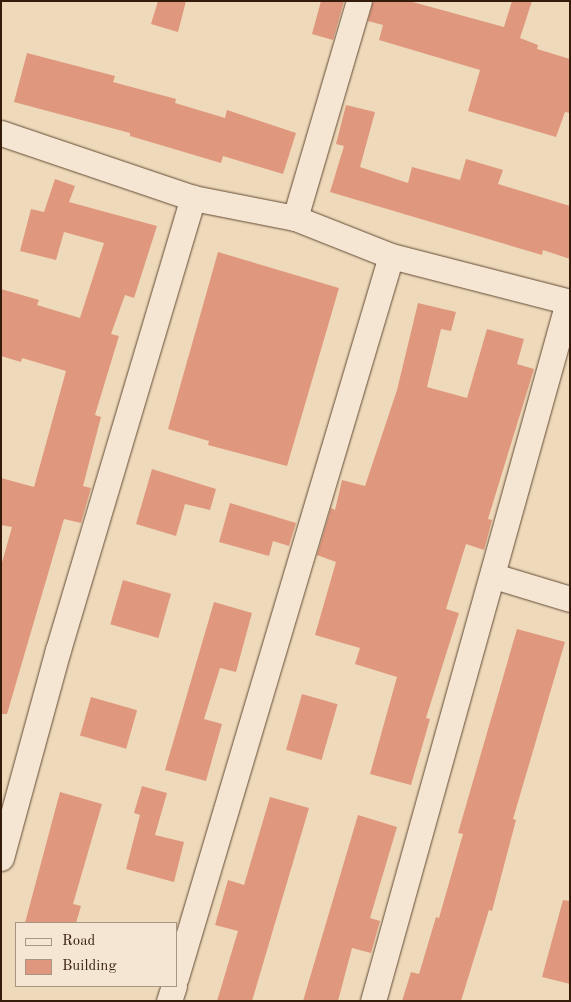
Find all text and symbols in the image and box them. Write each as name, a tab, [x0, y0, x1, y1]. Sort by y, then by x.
legend	[15, 922, 178, 987]
text: Road	[62, 934, 95, 949]
text: Building	[62, 959, 117, 974]

